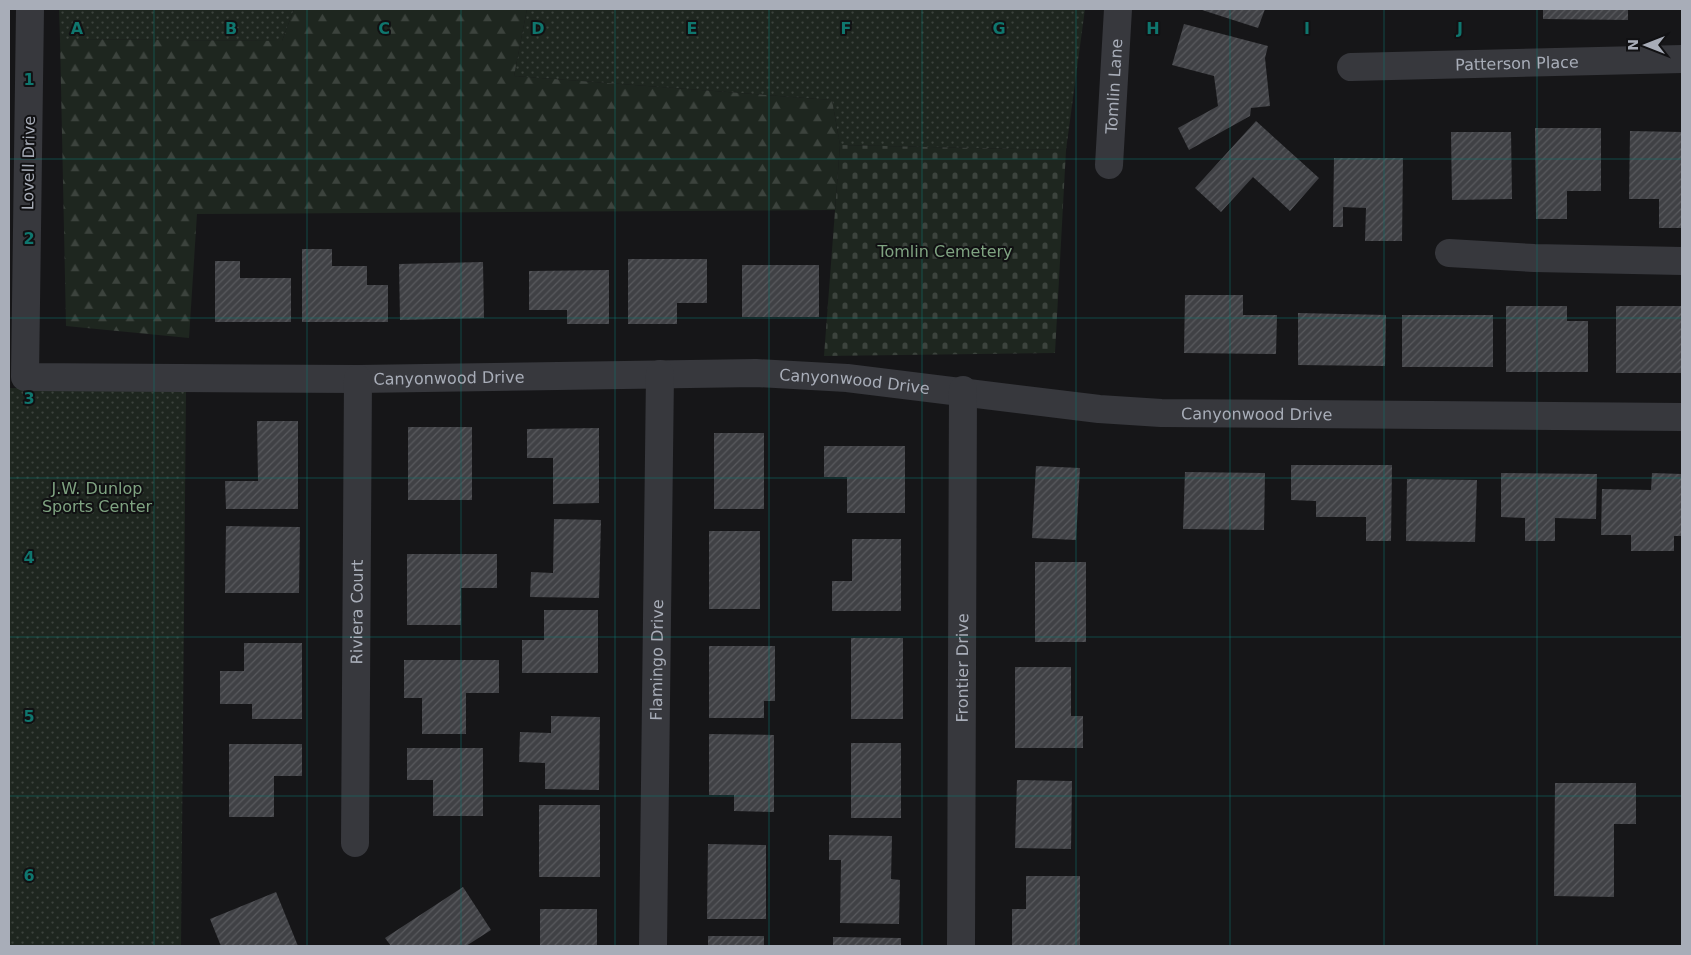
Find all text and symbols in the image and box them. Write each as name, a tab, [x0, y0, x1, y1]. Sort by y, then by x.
text: A	[71, 19, 84, 38]
text: B	[225, 19, 237, 38]
text: C	[378, 19, 390, 38]
text: D	[531, 19, 545, 38]
text: E	[687, 19, 697, 38]
text: F	[841, 19, 851, 38]
text: G	[992, 19, 1006, 38]
text: H	[1146, 19, 1160, 38]
text: I	[1304, 19, 1310, 38]
text: J	[1456, 19, 1463, 38]
north arrow	[1621, 20, 1671, 70]
street label: Tomlin Lane	[1102, 38, 1126, 135]
text: N	[1625, 39, 1641, 51]
street label: Patterson Place	[1455, 52, 1579, 74]
text: 1	[23, 70, 35, 89]
street label: Lovell Drive	[18, 116, 39, 210]
text: 2	[23, 229, 35, 248]
park label: Tomlin Cemetery	[876, 242, 1013, 261]
street label: Canyonwood Drive	[779, 365, 931, 398]
street label: Canyonwood Drive	[373, 367, 525, 389]
text: 3	[23, 389, 35, 408]
street label: Canyonwood Drive	[1181, 404, 1332, 424]
park label: J.W. Dunlop Sports Center	[42, 479, 153, 516]
text: 4	[23, 548, 35, 567]
street label: Riviera Court	[347, 560, 367, 664]
street label: Flamingo Drive	[647, 599, 667, 721]
street label: Frontier Drive	[953, 613, 972, 723]
text: 5	[23, 707, 35, 726]
text: 6	[23, 866, 35, 885]

